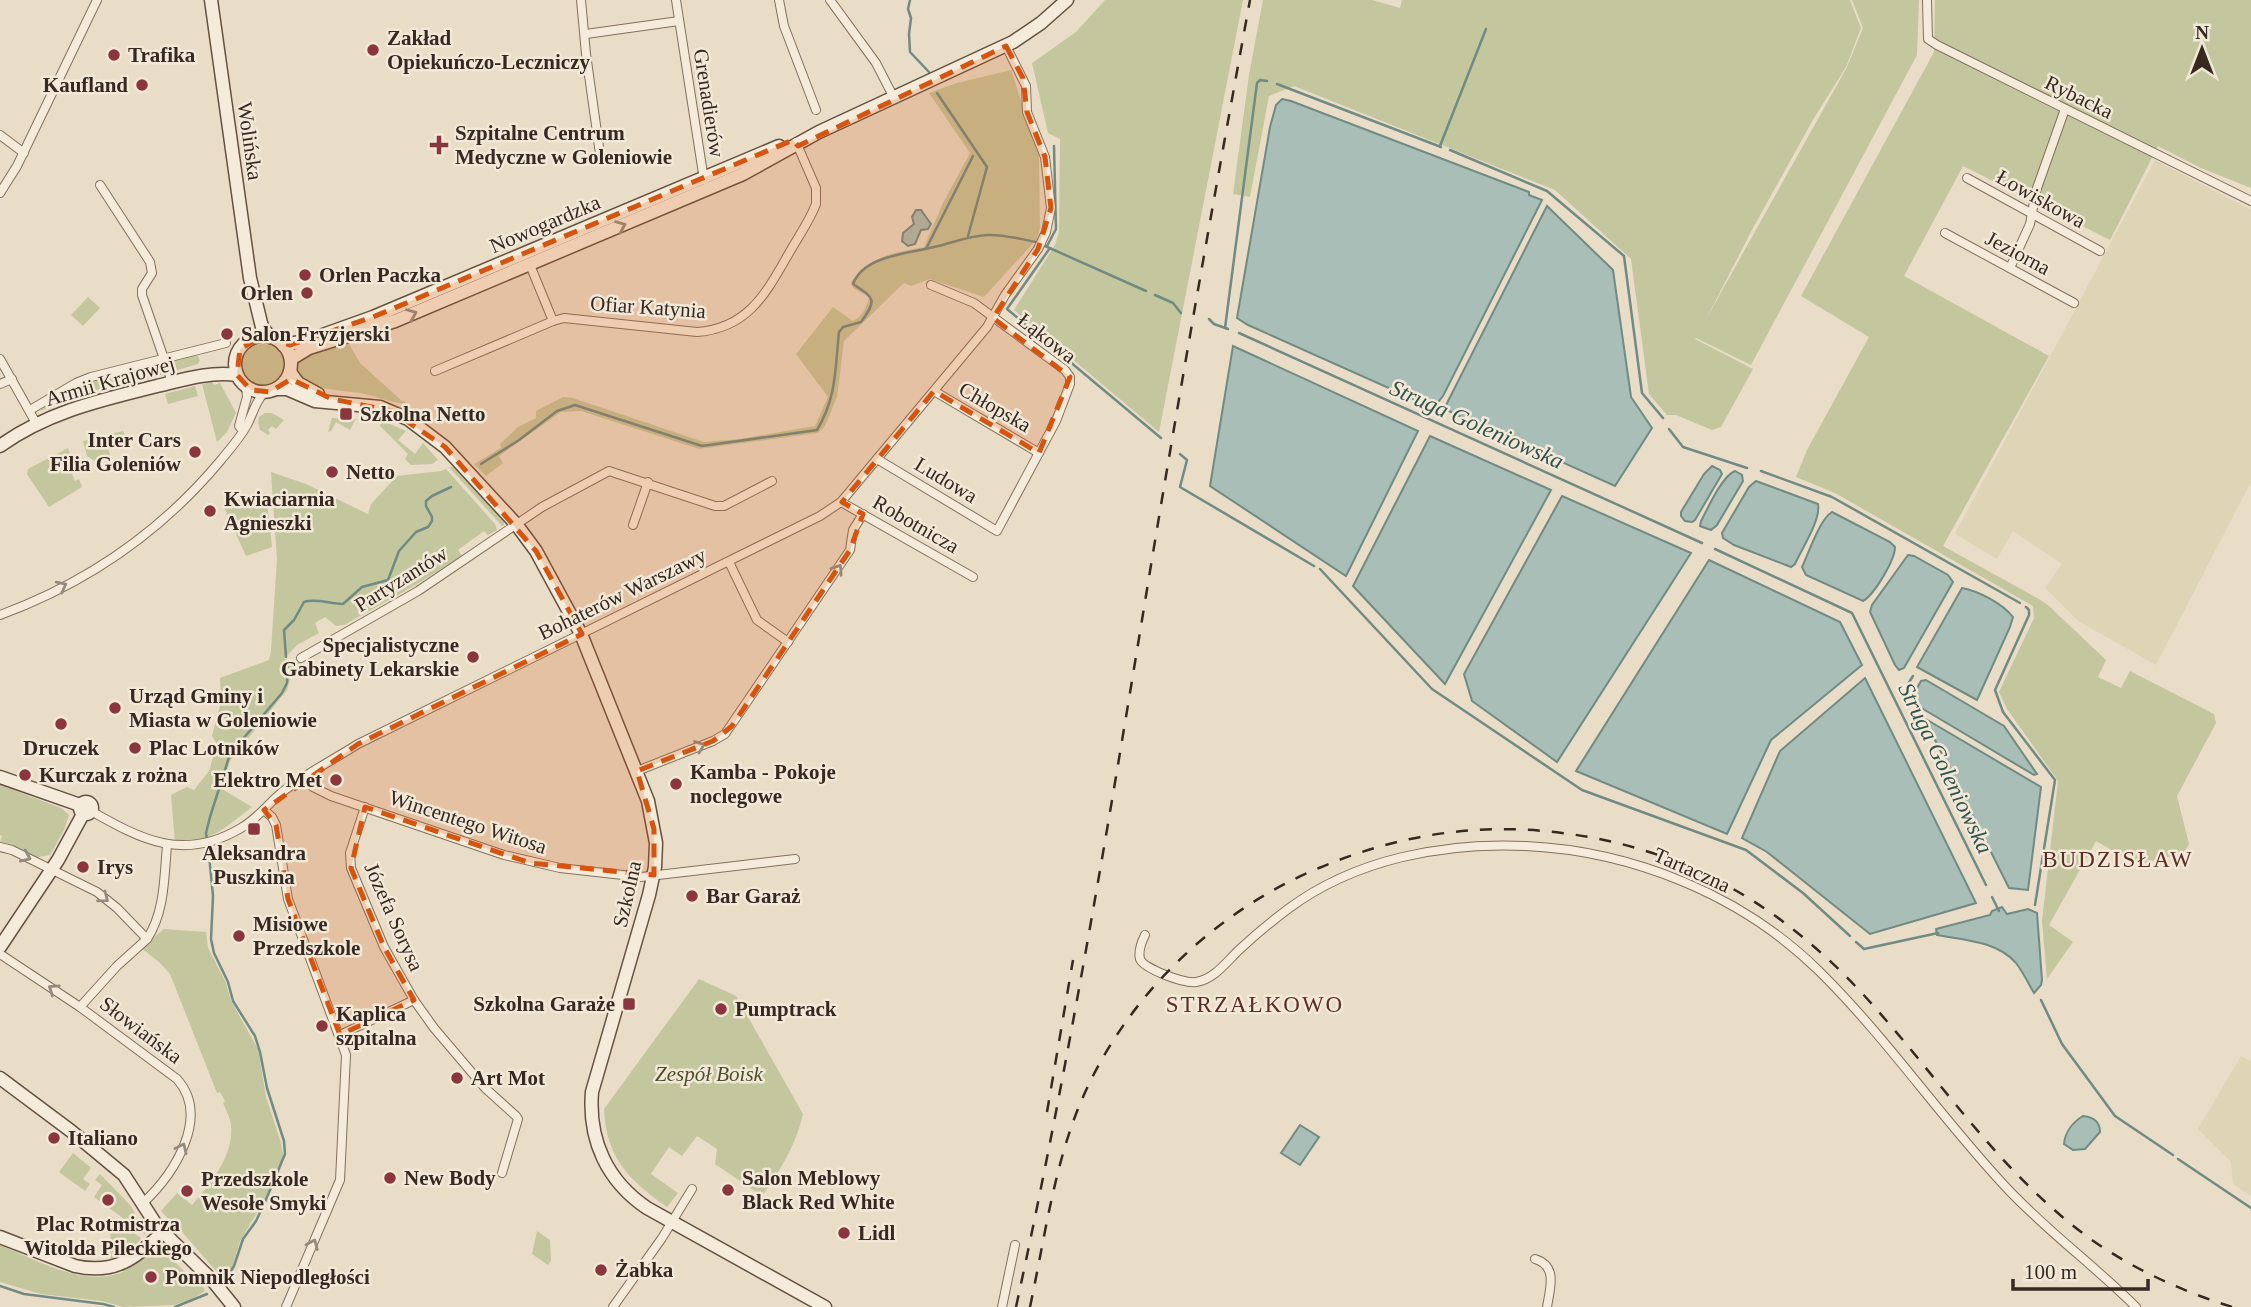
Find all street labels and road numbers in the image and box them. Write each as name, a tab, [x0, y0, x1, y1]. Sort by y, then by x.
street label: Grenadierów	[689, 47, 730, 160]
street label: Rybacka	[2041, 70, 2118, 124]
street label: Wolińska	[233, 100, 267, 182]
street label: Łowiskowa	[1992, 165, 2090, 234]
street label: Nowogardzka	[486, 190, 605, 258]
street label: Jeziorna	[1981, 226, 2055, 280]
street label: Ofiar Katynia	[589, 291, 707, 323]
street label: Łąkowa	[1013, 308, 1082, 369]
street label: Armii Krajowej	[43, 351, 177, 411]
street label: Chłopska	[955, 377, 1036, 438]
street label: Ludowa	[910, 452, 982, 508]
street label: Robotnicza	[869, 490, 964, 559]
street label: Partyzantów	[350, 541, 453, 617]
street label: Bohaterów Warszawy	[534, 543, 710, 645]
street label: Wincentego Witosa	[386, 785, 550, 859]
street label: Tartaczna	[1650, 843, 1735, 898]
street label: Szkolna	[608, 858, 646, 930]
street label: Józefa Sorysa	[359, 859, 429, 976]
street label: Słowiańska	[95, 991, 187, 1069]

